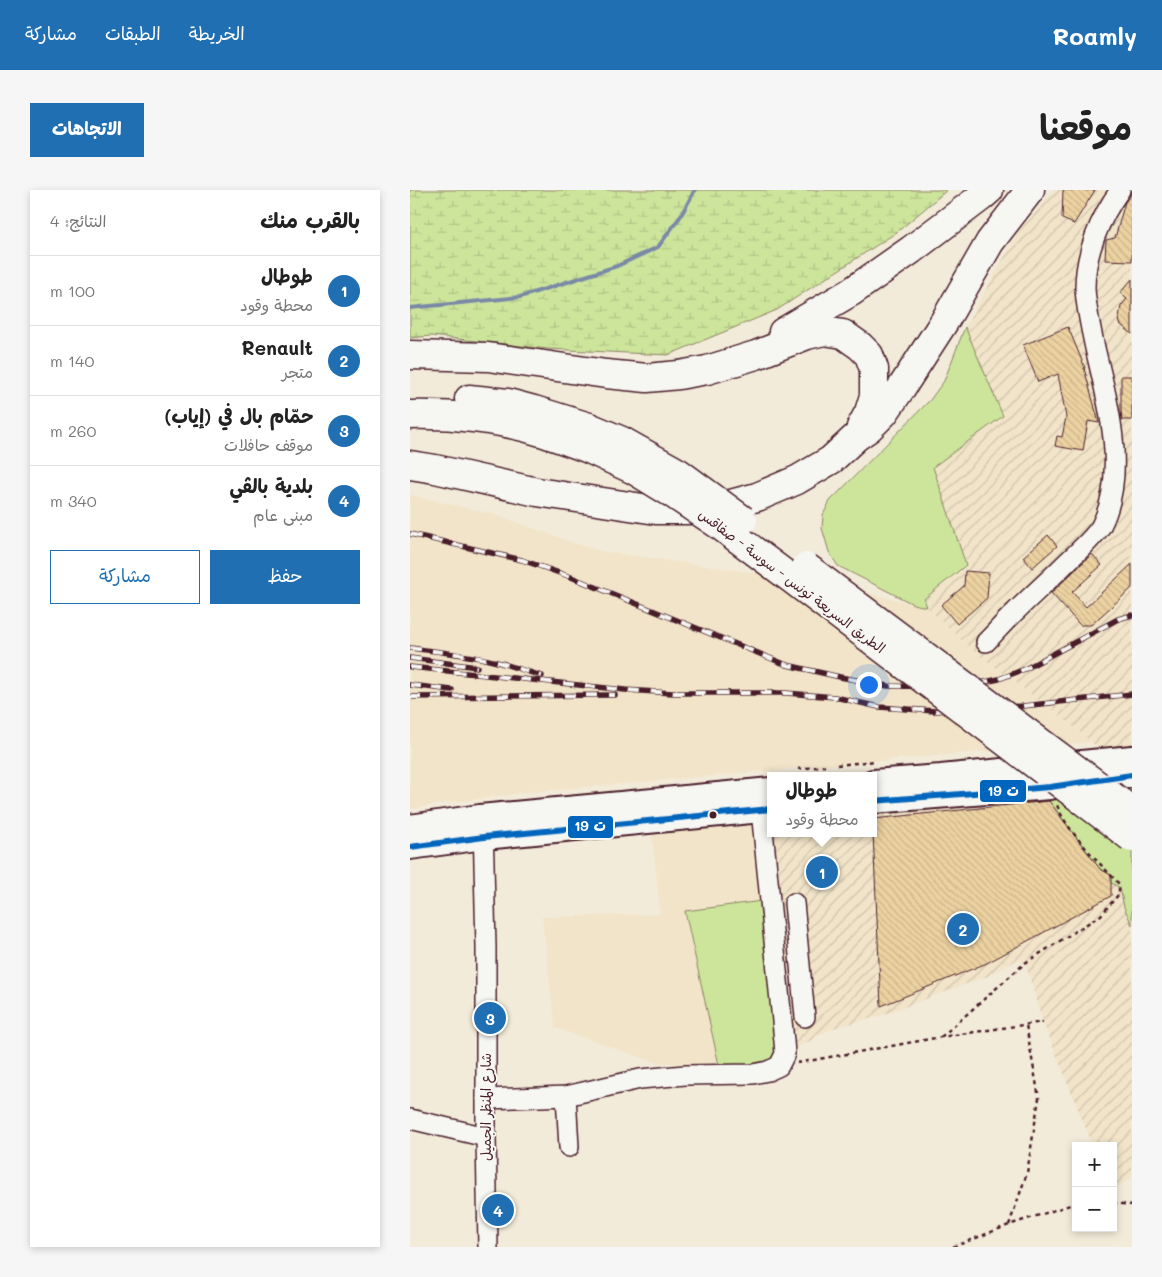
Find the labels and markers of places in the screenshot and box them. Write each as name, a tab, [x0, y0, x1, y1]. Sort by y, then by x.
unlabelled marker	[708, 810, 718, 820]
pin: 1	[806, 853, 838, 891]
pin: 2	[947, 910, 979, 948]
pin: 3	[474, 999, 506, 1037]
pin: 4	[482, 1191, 514, 1229]

